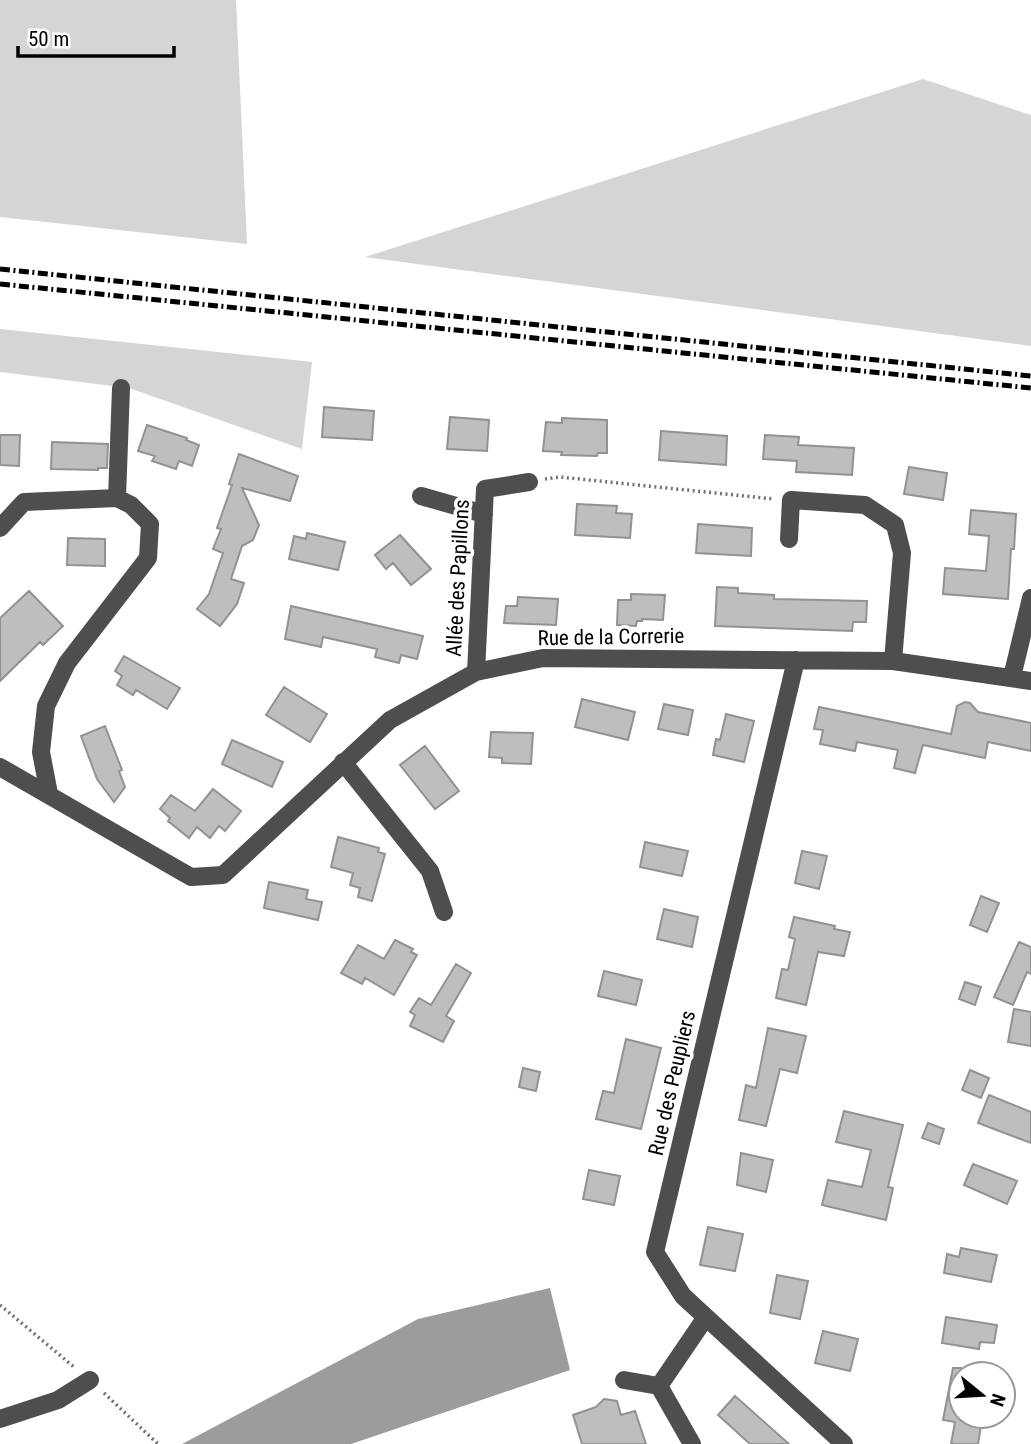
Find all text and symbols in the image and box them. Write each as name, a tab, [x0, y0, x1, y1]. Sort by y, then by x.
scale bar	[18, 14, 173, 58]
text: 50 m	[28, 27, 69, 51]
street label: Allée des Papillons	[442, 499, 474, 657]
street label: Rue de la Correrie	[537, 624, 685, 650]
street label: Rue des Peupliers	[644, 1008, 700, 1158]
north arrow	[947, 1360, 1017, 1430]
text: N	[985, 1391, 1010, 1409]

